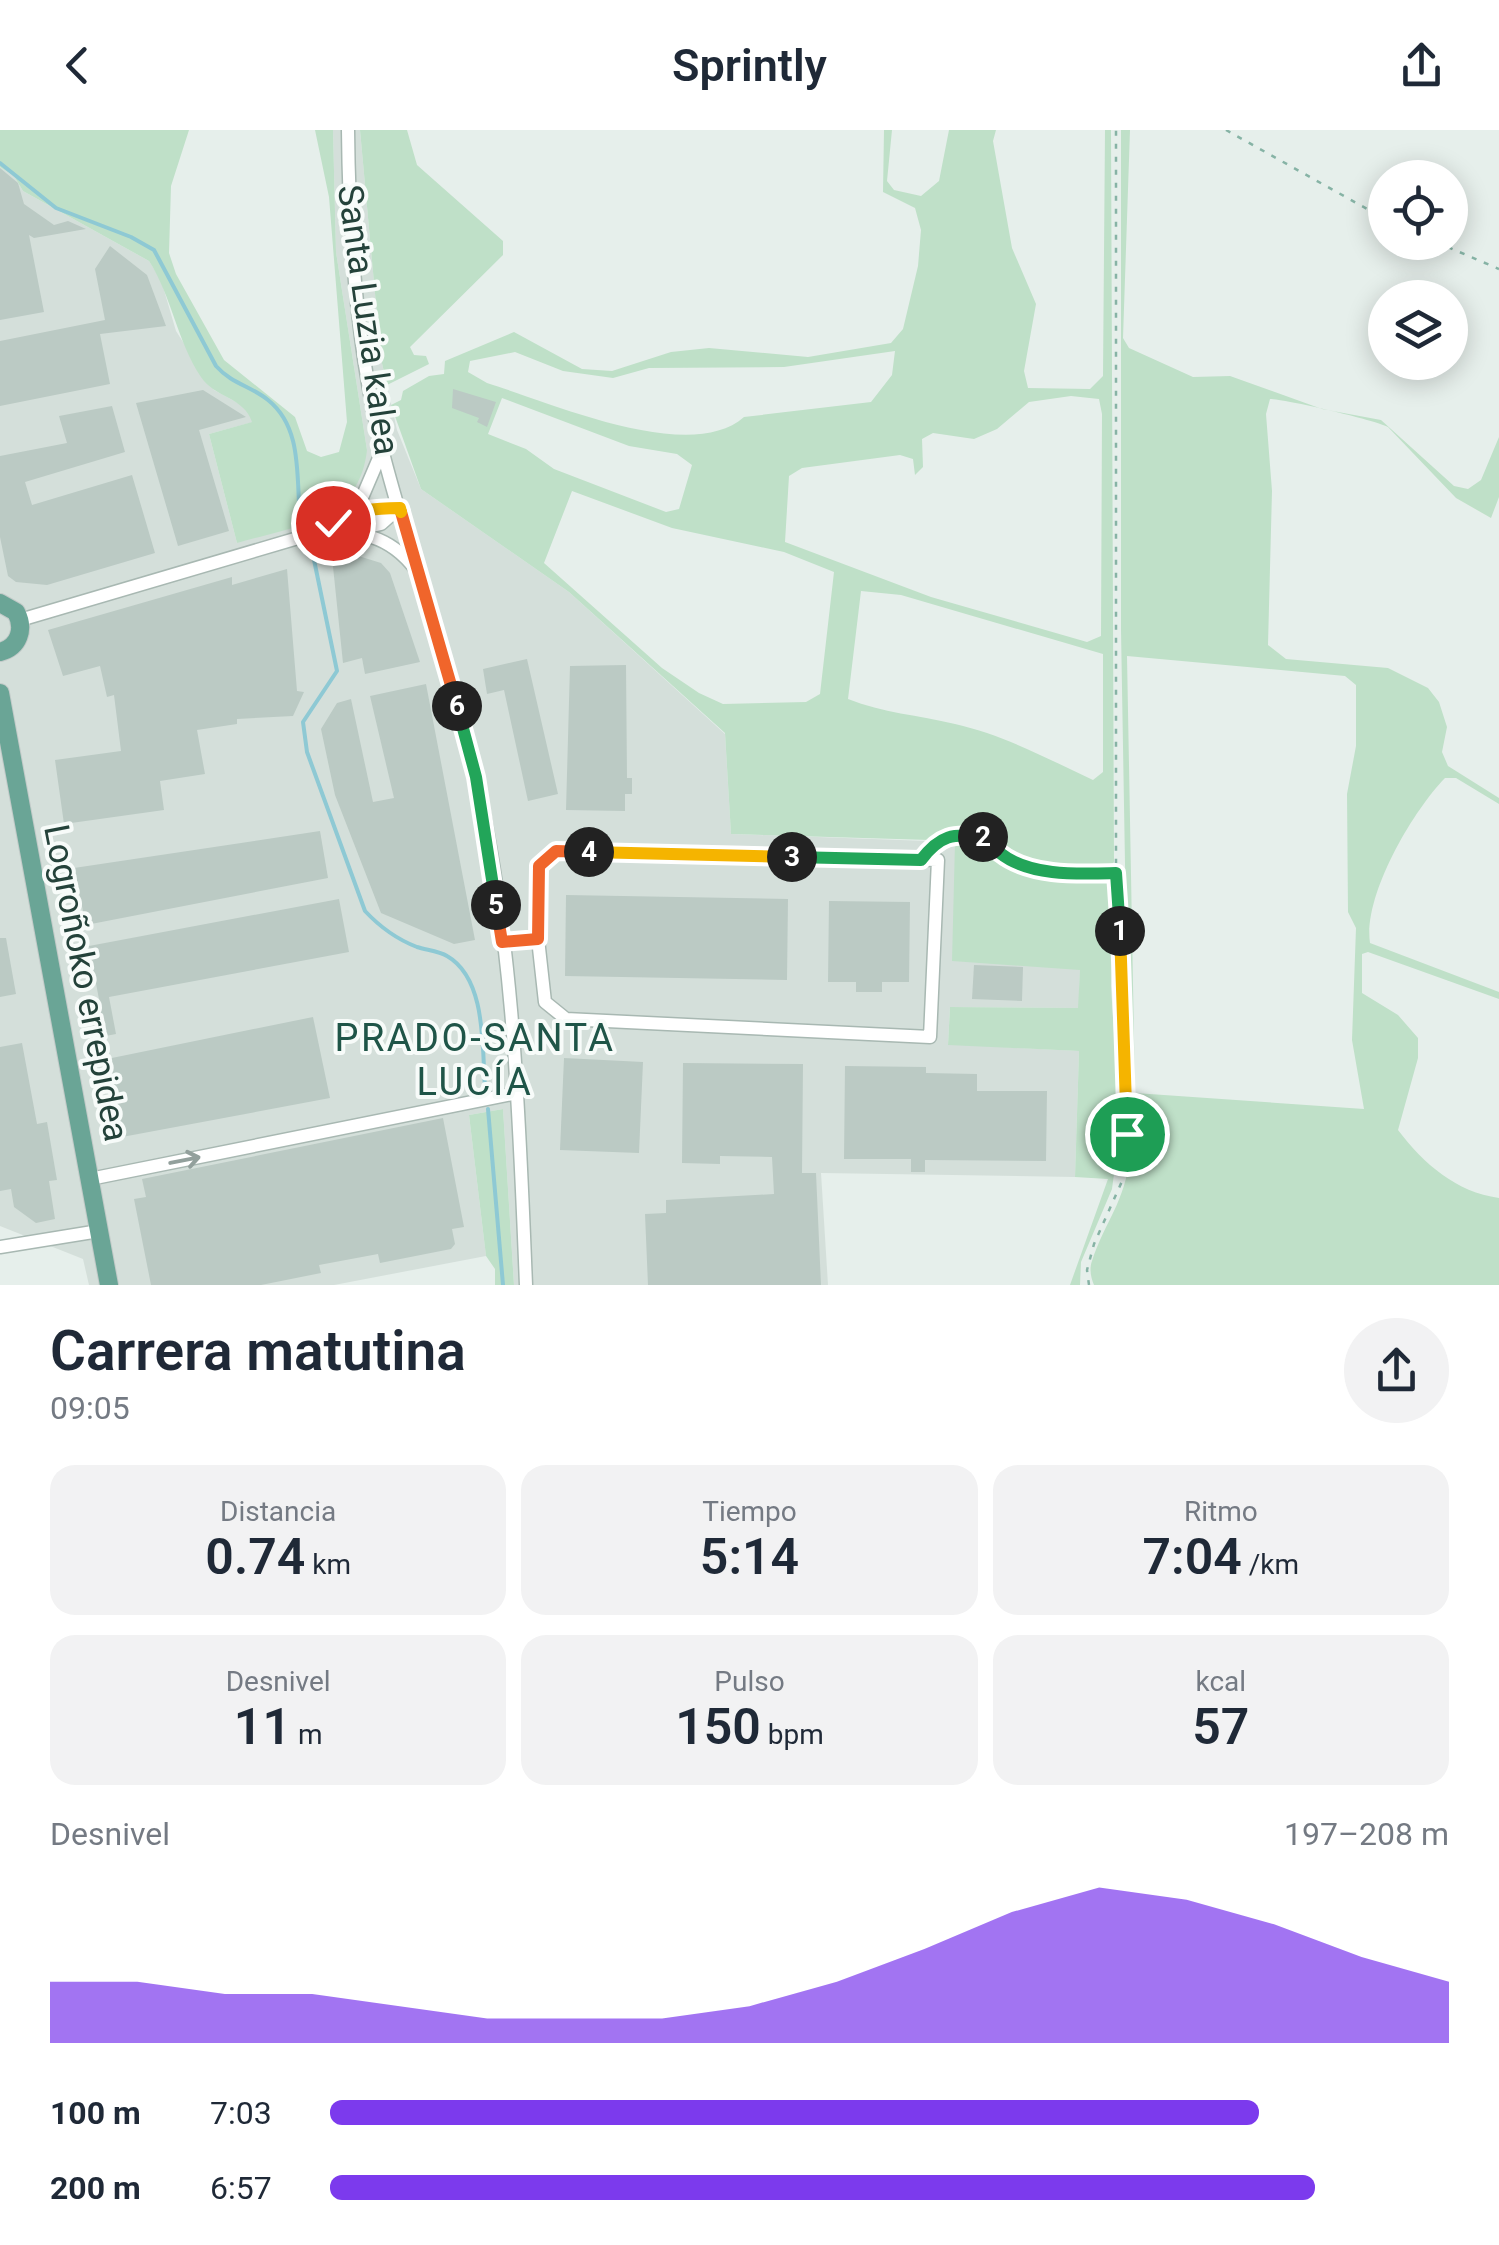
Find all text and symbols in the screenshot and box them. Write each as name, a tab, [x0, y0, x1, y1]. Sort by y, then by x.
icon: back	[50, 38, 105, 93]
icon: share	[1394, 38, 1449, 93]
text: Sprintly	[672, 39, 827, 92]
map controls	[1368, 160, 1468, 380]
button: locate	[1368, 160, 1468, 260]
street label: Santa Luzia kalea	[329, 182, 407, 458]
button: layers	[1368, 280, 1468, 380]
pin	[291, 481, 376, 566]
icon: check	[306, 496, 361, 551]
pin: 6	[432, 681, 482, 731]
text: 6	[449, 689, 465, 722]
pin: 2	[958, 812, 1008, 862]
text: 2	[975, 820, 991, 853]
street label: Logroñoko errepidea	[35, 821, 137, 1145]
pin: 4	[564, 827, 614, 877]
pin: 3	[767, 832, 817, 882]
text: 4	[581, 835, 597, 868]
text: 3	[784, 840, 800, 873]
pin: 5	[471, 880, 521, 930]
text: 5	[488, 888, 504, 921]
pin: 1	[1095, 906, 1145, 956]
text: 1	[1112, 914, 1128, 947]
district label: PRADO-SANTA LUCÍA	[334, 1016, 616, 1104]
pin	[1085, 1092, 1170, 1177]
icon: arrive	[1100, 1107, 1155, 1162]
one-way arrow	[168, 1149, 200, 1168]
button: share	[1344, 1318, 1449, 1423]
text: Carrera matutina	[50, 1319, 466, 1383]
text: 09:05	[50, 1389, 130, 1427]
text: Distancia	[220, 1495, 336, 1528]
text: Tiempo	[702, 1495, 797, 1528]
text: Ritmo	[1184, 1495, 1258, 1528]
text: 0.74	[205, 1528, 305, 1586]
text: 5:14	[700, 1528, 799, 1586]
text: 7:04	[1143, 1528, 1242, 1586]
text: km	[305, 1548, 351, 1581]
text: /km	[1242, 1548, 1299, 1581]
text: Desnivel	[226, 1665, 331, 1698]
text: Pulso	[714, 1665, 785, 1698]
text: kcal	[1196, 1665, 1246, 1698]
text: 11	[234, 1698, 291, 1756]
text: 150	[675, 1698, 761, 1756]
text: 57	[1192, 1698, 1249, 1756]
text: m	[291, 1718, 322, 1751]
text: bpm	[761, 1718, 824, 1751]
text: Desnivel	[50, 1815, 170, 1853]
text: 197–208 m	[1284, 1815, 1449, 1853]
text: 100 m	[50, 2094, 141, 2132]
text: 7:03	[210, 2094, 272, 2132]
text: 200 m	[50, 2169, 141, 2207]
text: 6:57	[210, 2169, 272, 2207]

